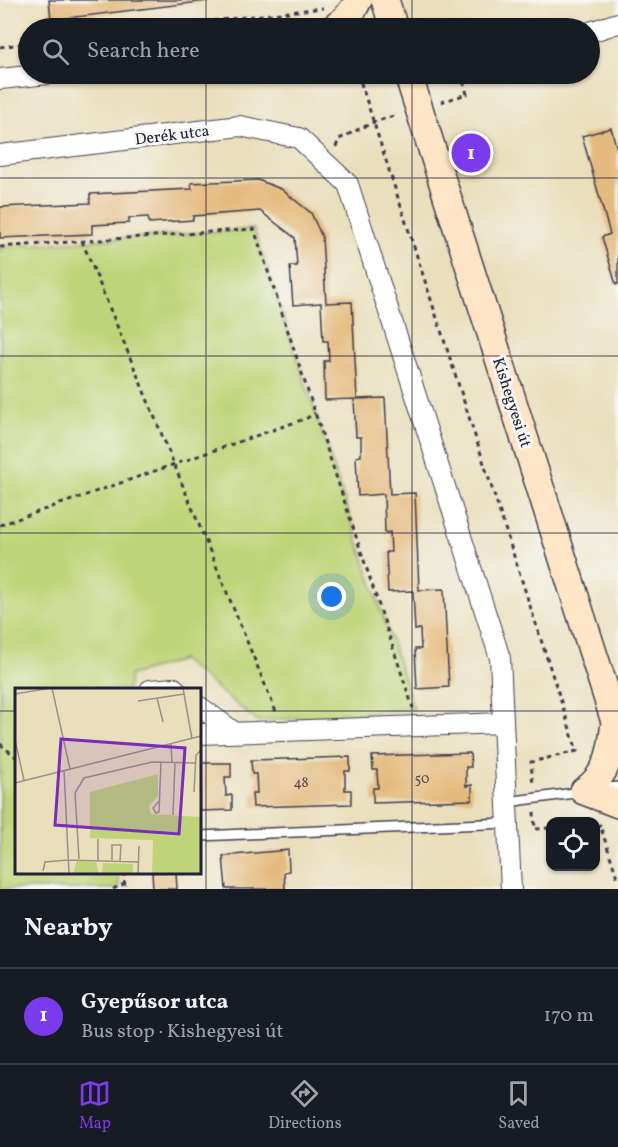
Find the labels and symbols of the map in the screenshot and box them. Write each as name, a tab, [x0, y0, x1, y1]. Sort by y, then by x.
street label: Derék utca	[134, 120, 211, 151]
pin: 1	[452, 130, 490, 176]
street label: Kishegyesi út	[486, 355, 536, 451]
your location	[317, 582, 346, 611]
inset map	[15, 688, 201, 874]
house number: 50	[415, 770, 429, 789]
house number: 48	[293, 774, 309, 793]

